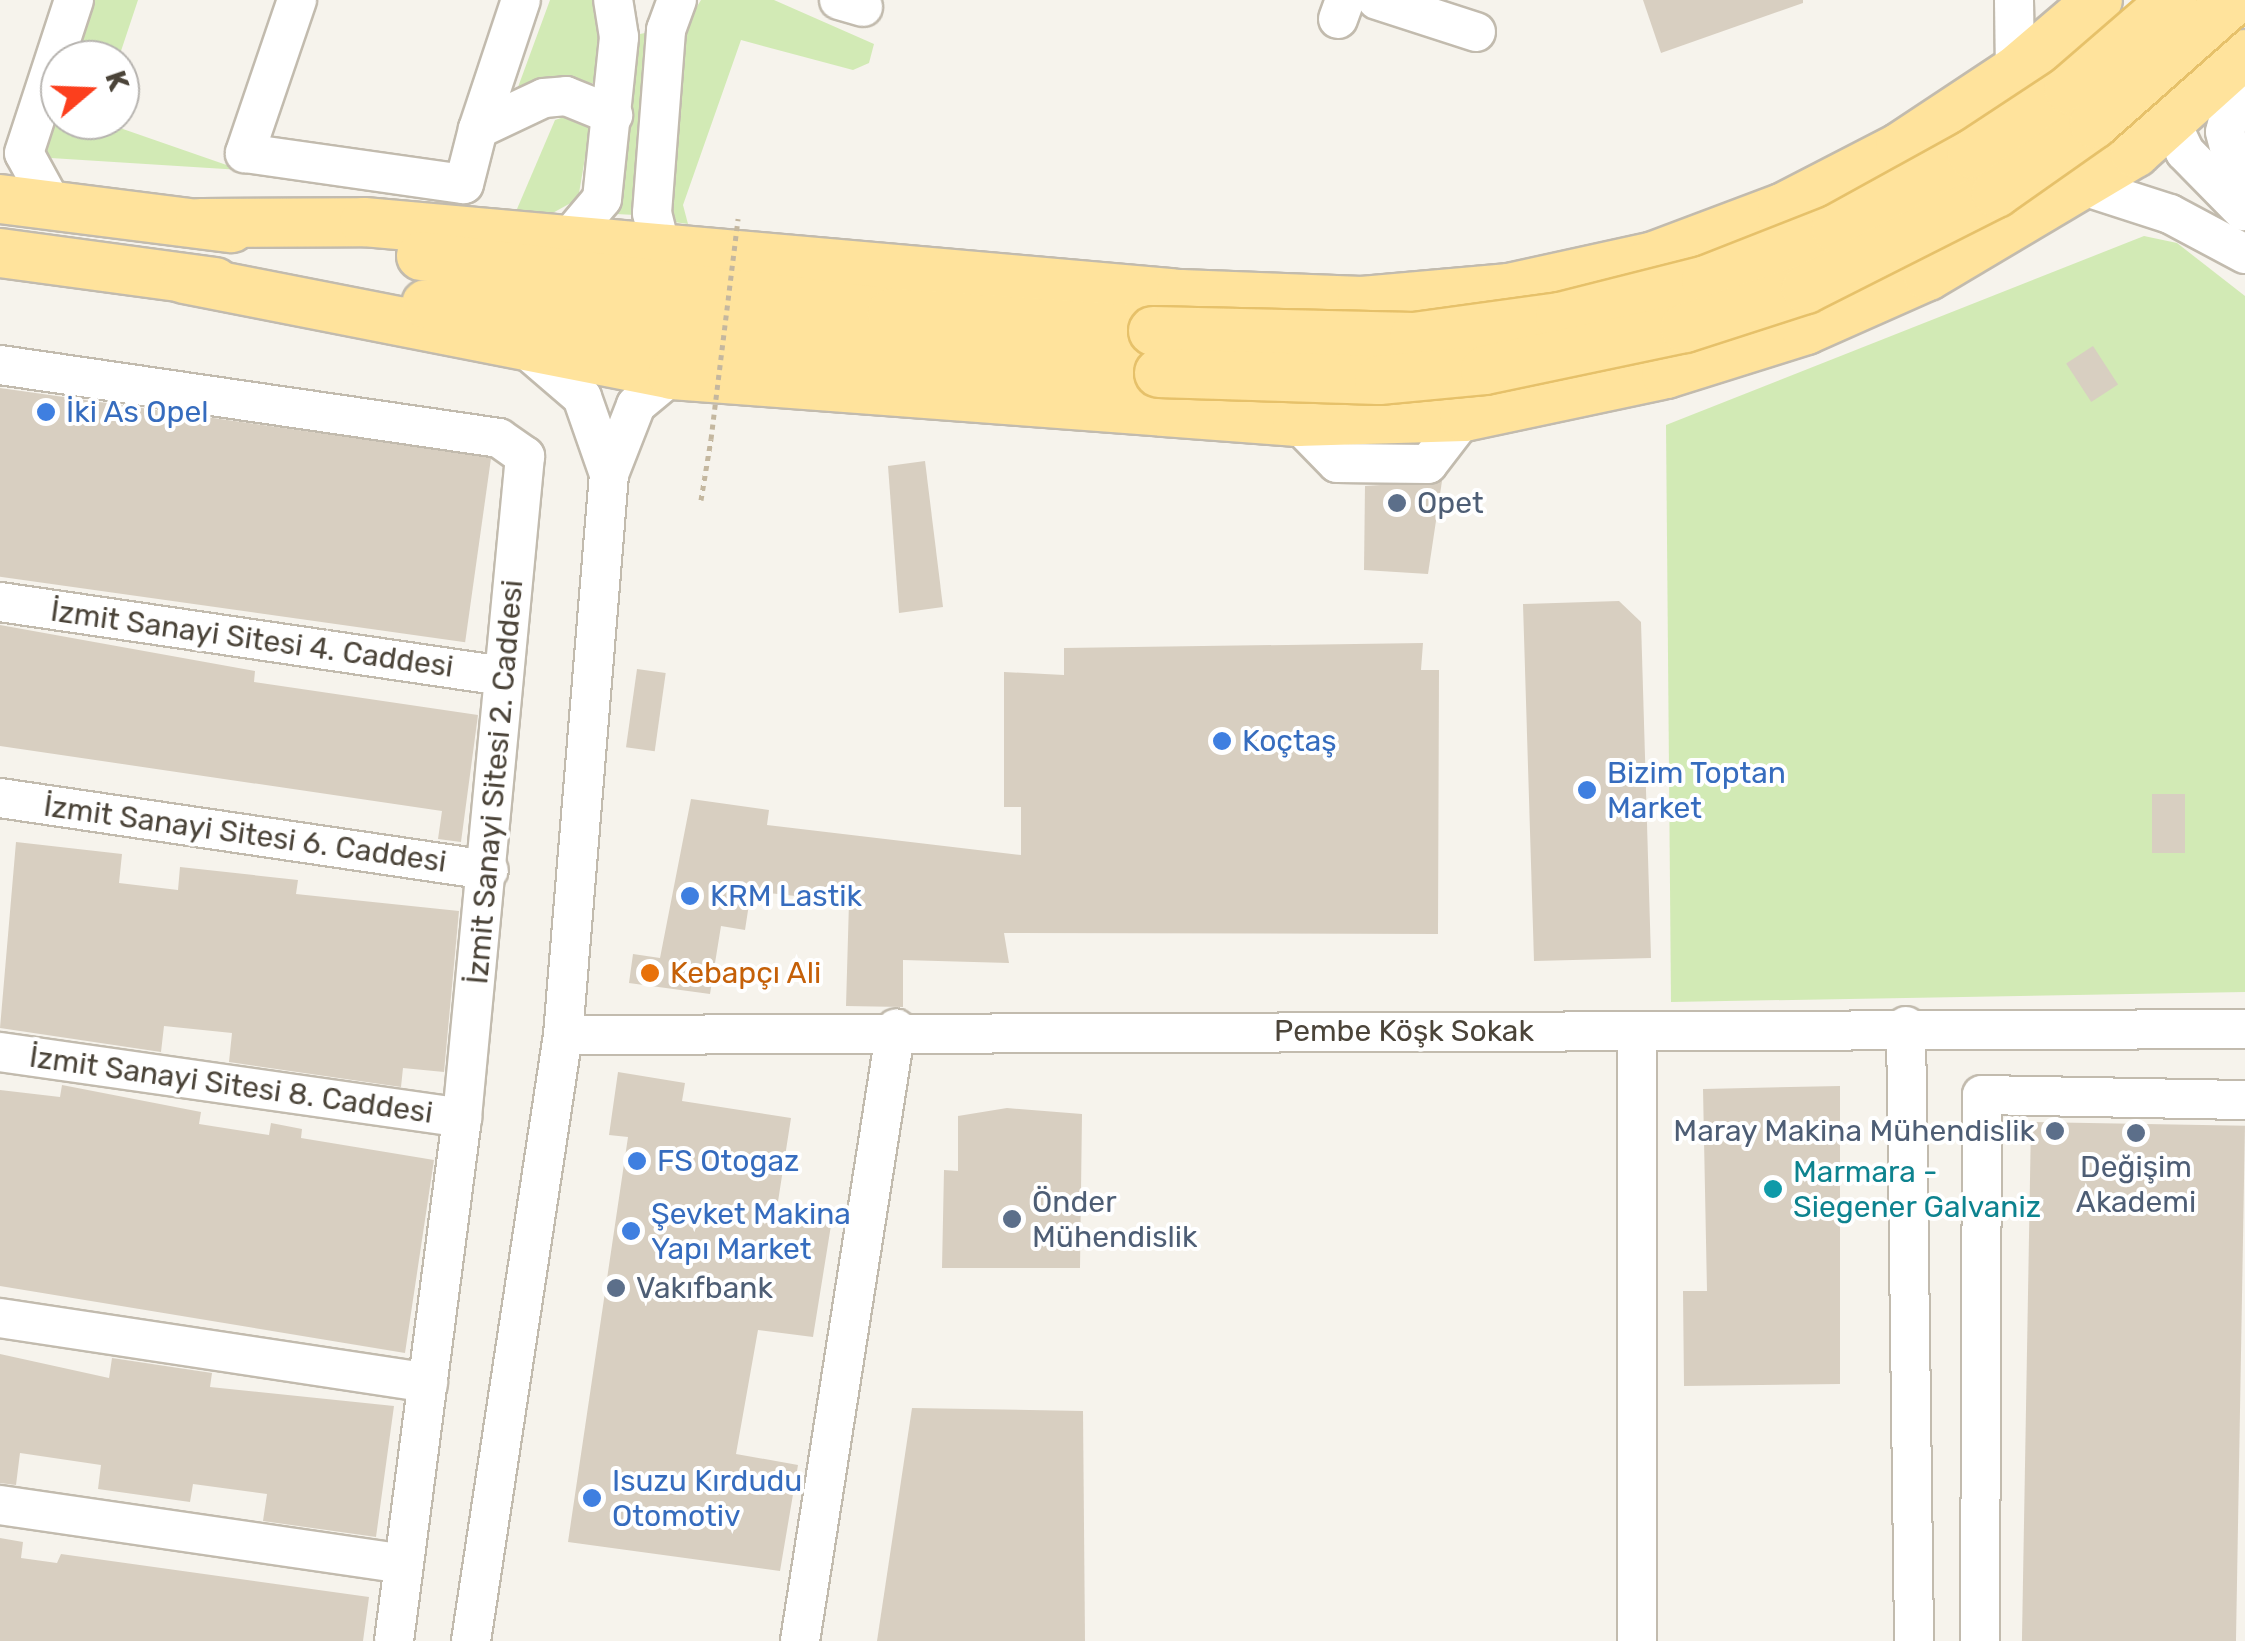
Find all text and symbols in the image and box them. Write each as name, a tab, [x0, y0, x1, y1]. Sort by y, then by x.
north arrow	[40, 40, 140, 140]
text: K	[98, 67, 136, 95]
place label: İki As Opel	[66, 394, 209, 430]
marker: İki As Opel	[35, 401, 57, 423]
place label: Opet	[1417, 485, 1484, 521]
marker: Opet	[1386, 492, 1408, 514]
street label: İzmit Sanayi Sitesi 2. Caddesi	[459, 578, 531, 986]
street label: İzmit Sanayi Sitesi 4. Caddesi	[48, 593, 456, 685]
place label: Koçtaş	[1242, 723, 1337, 759]
marker: Koçtaş	[1211, 730, 1233, 752]
place label: Bizim Toptan Market	[1607, 755, 1787, 826]
marker: Bizim Toptan Market	[1576, 779, 1598, 801]
street label: İzmit Sanayi Sitesi 6. Caddesi	[41, 788, 449, 880]
place label: KRM Lastik	[710, 878, 862, 914]
marker: KRM Lastik	[679, 885, 701, 907]
place label: Kebapçı Ali	[670, 955, 822, 991]
marker: Kebapçı Ali	[639, 962, 661, 984]
street label: Pembe Köşk Sokak	[1274, 1013, 1534, 1049]
street label: İzmit Sanayi Sitesi 8. Caddesi	[27, 1039, 435, 1131]
place label: Maray Makina Mühendislik	[1673, 1113, 2035, 1149]
marker: Maray Makina Mühendislik	[2044, 1120, 2066, 1142]
marker: Değişim Akademi	[2125, 1122, 2147, 1144]
place label: FS Otogaz	[657, 1143, 799, 1179]
place label: Değişim Akademi	[2076, 1149, 2196, 1220]
marker: FS Otogaz	[626, 1150, 648, 1172]
place label: Marmara - Siegener Galvaniz	[1793, 1154, 2042, 1224]
marker: Marmara - Siegener Galvaniz	[1762, 1178, 1784, 1200]
place label: Önder Mühendislik	[1032, 1184, 1198, 1254]
place label: Şevket Makina Yapı Market	[651, 1196, 851, 1266]
marker: Önder Mühendislik	[1001, 1208, 1023, 1230]
marker: Şevket Makina Yapı Market	[620, 1220, 642, 1242]
place label: Vakıfbank	[636, 1270, 773, 1306]
marker: Vakıfbank	[605, 1277, 627, 1299]
place label: Isuzu Kırdudu Otomotiv	[612, 1463, 802, 1534]
marker: Isuzu Kırdudu Otomotiv	[581, 1487, 603, 1509]

